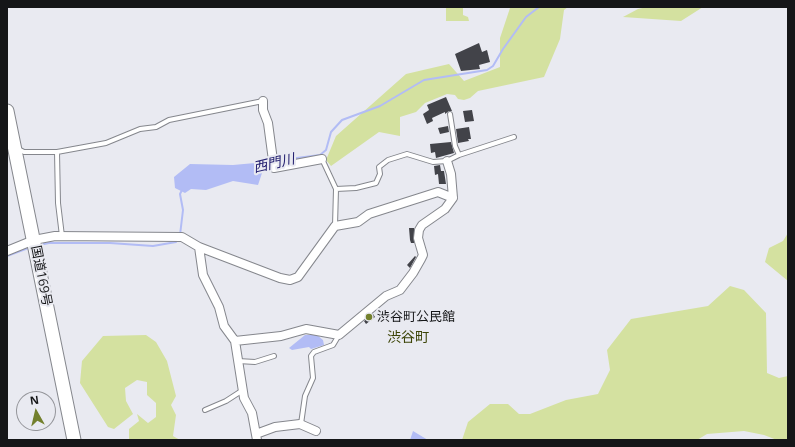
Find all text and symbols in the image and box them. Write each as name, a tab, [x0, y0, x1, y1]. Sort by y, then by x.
water label: 西門川	[252, 151, 296, 177]
street label: 国道169号	[27, 244, 55, 308]
place label: 渋谷町公民館	[377, 309, 455, 325]
marker: 渋谷町公民館	[364, 312, 374, 322]
district label: 渋谷町	[387, 330, 429, 346]
north arrow	[16, 391, 56, 431]
text: N	[29, 392, 40, 408]

